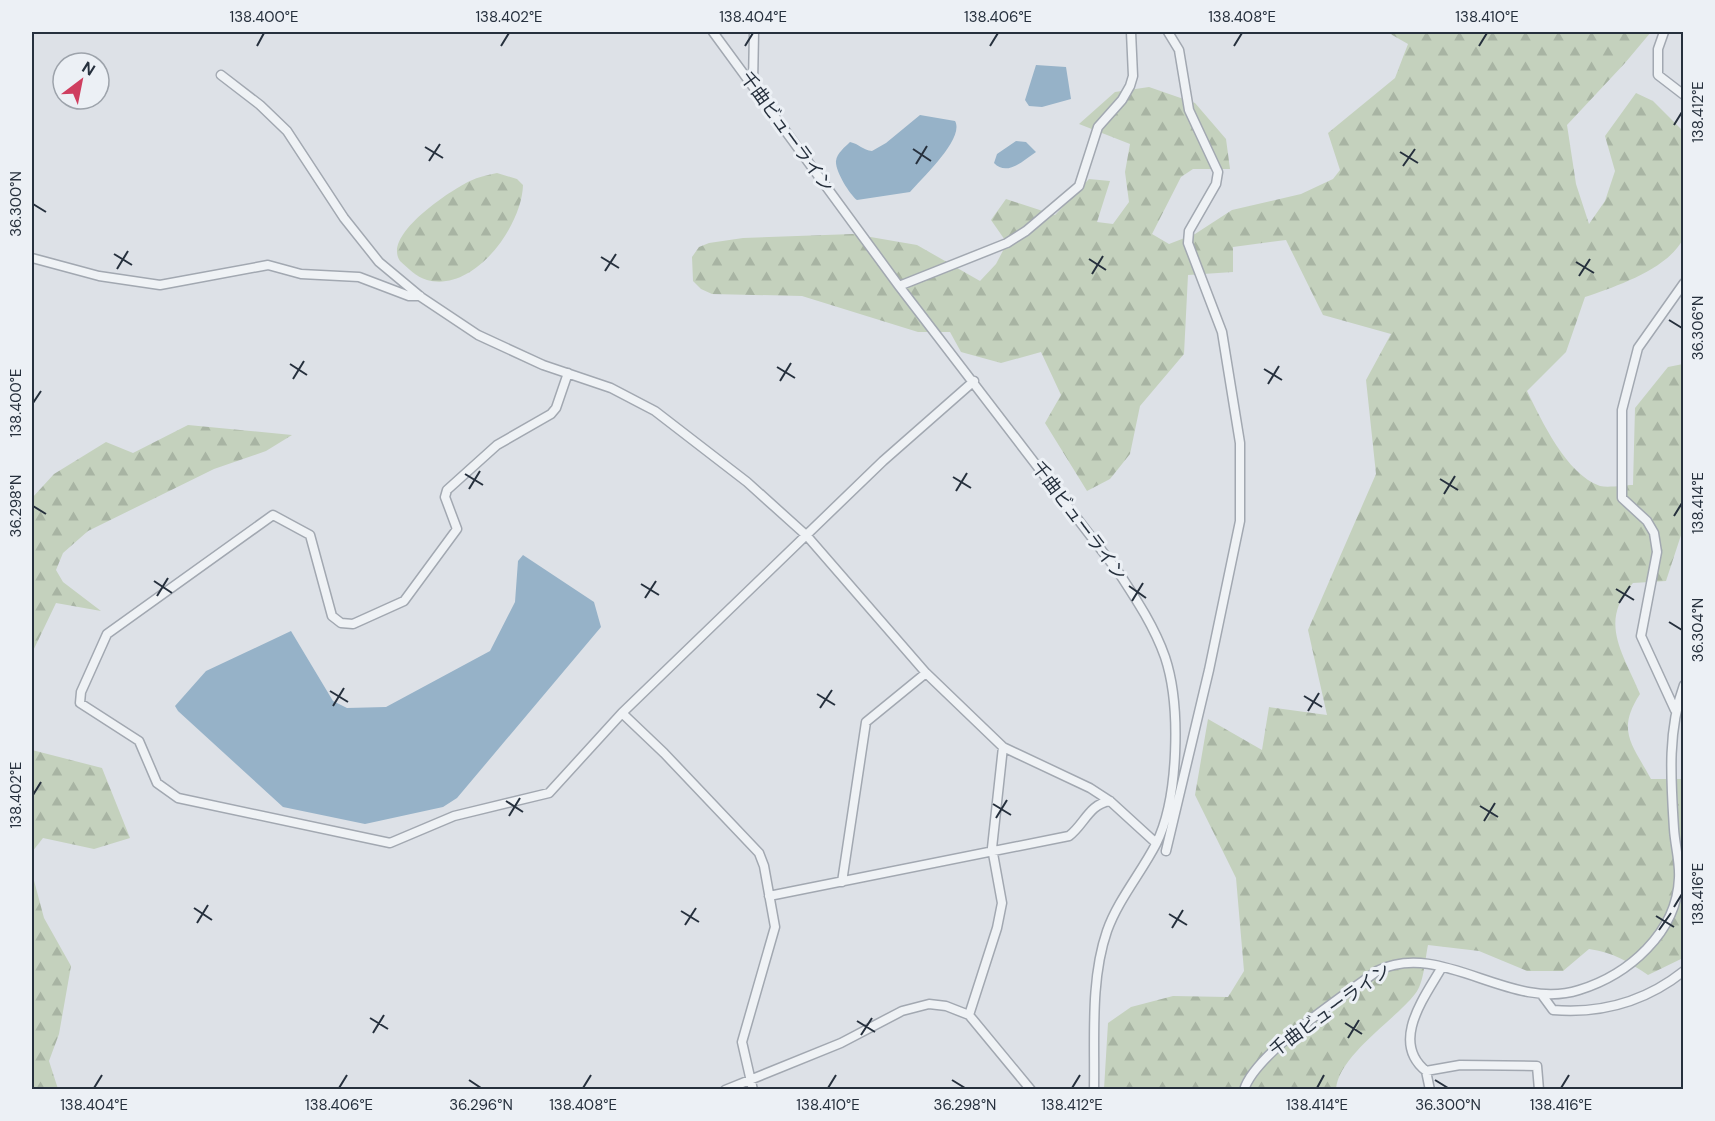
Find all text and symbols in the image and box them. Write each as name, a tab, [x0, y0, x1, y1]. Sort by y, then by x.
text: 138.400°E	[230, 7, 298, 27]
text: 138.402°E	[475, 7, 543, 27]
text: 138.404°E	[719, 7, 787, 27]
text: 138.406°E	[964, 7, 1032, 27]
text: 138.408°E	[1208, 7, 1276, 27]
text: 138.410°E	[1455, 7, 1519, 27]
north arrow	[51, 51, 111, 111]
text: N	[78, 57, 99, 81]
street label: 千曲ビューライン	[735, 67, 839, 197]
text: 138.412°E	[1688, 81, 1708, 143]
text: 36.300°N	[6, 171, 26, 237]
text: 36.306°N	[1688, 296, 1708, 360]
text: 138.400°E	[6, 369, 26, 437]
street label: 千曲ビューライン	[1026, 456, 1132, 586]
text: 138.414°E	[1688, 472, 1708, 534]
text: 36.298°N	[6, 475, 26, 537]
text: 36.304°N	[1688, 598, 1708, 662]
text: 138.402°E	[6, 761, 26, 829]
text: 138.416°E	[1688, 863, 1708, 925]
street label: 千曲ビューライン	[1265, 958, 1395, 1062]
text: 138.404°E	[60, 1095, 128, 1115]
text: 138.406°E	[305, 1095, 373, 1115]
text: 36.296°N	[449, 1095, 513, 1115]
text: 138.408°E	[549, 1095, 617, 1115]
text: 138.410°E	[796, 1095, 860, 1115]
text: 36.298°N	[934, 1095, 996, 1115]
text: 138.412°E	[1041, 1095, 1103, 1115]
text: 138.414°E	[1286, 1095, 1348, 1115]
text: 36.300°N	[1415, 1095, 1481, 1115]
text: 138.416°E	[1530, 1095, 1592, 1115]

